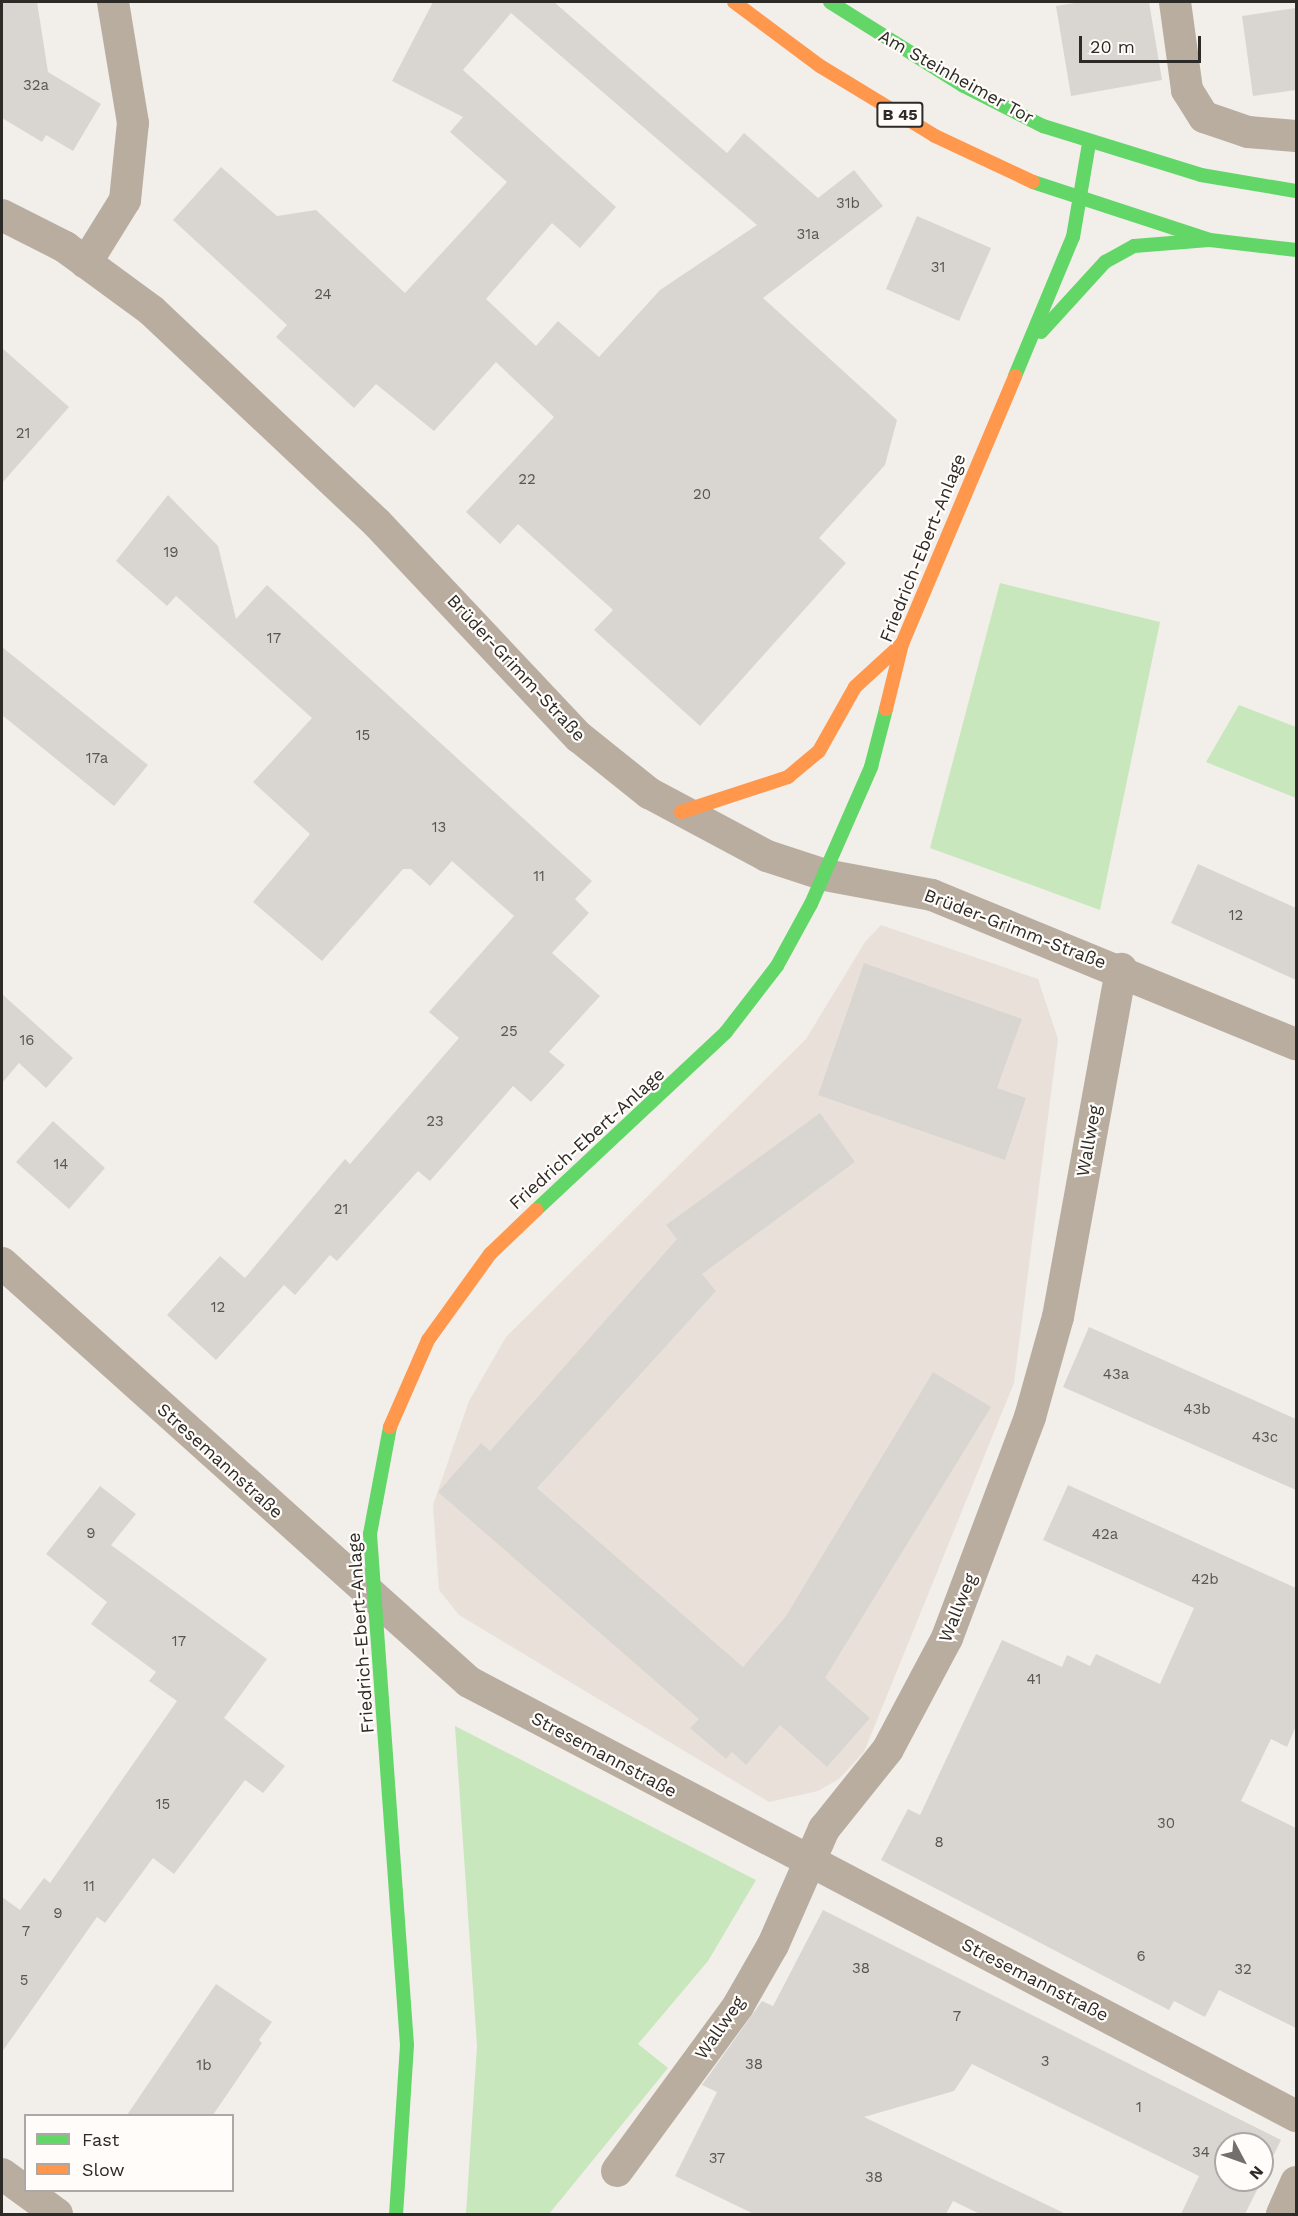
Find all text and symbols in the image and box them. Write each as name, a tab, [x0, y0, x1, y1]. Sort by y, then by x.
scale bar	[1082, 24, 1204, 62]
street label: Am Steinheimer Tor	[874, 25, 1038, 129]
text: 20 m	[1090, 36, 1135, 57]
house number: 32a	[23, 77, 49, 95]
road number: B 45	[876, 102, 924, 128]
house number: 31b	[836, 195, 860, 213]
house number: 31a	[796, 226, 820, 244]
house number: 31	[931, 259, 945, 277]
house number: 24	[314, 286, 332, 304]
house number: 21	[16, 425, 30, 443]
street label: Friedrich-Ebert-Anlage	[875, 451, 971, 645]
house number: 22	[518, 471, 536, 489]
house number: 20	[693, 486, 711, 504]
house number: 19	[163, 544, 179, 562]
street label: Brüder-Grimm-Straße	[442, 590, 590, 746]
house number: 17	[267, 630, 281, 648]
house number: 15	[356, 727, 370, 745]
house number: 17a	[86, 750, 108, 768]
house number: 13	[432, 819, 446, 837]
house number: 11	[533, 868, 545, 886]
street label: Brüder-Grimm-Straße	[921, 884, 1109, 974]
house number: 12	[1229, 907, 1243, 925]
house number: 25	[500, 1023, 518, 1041]
house number: 16	[20, 1032, 34, 1050]
street label: Friedrich-Ebert-Anlage	[505, 1064, 669, 1214]
street label: Wallweg	[1072, 1104, 1106, 1178]
house number: 23	[426, 1113, 444, 1131]
house number: 14	[53, 1156, 69, 1174]
house number: 21	[334, 1201, 348, 1219]
house number: 12	[211, 1299, 225, 1317]
house number: 43a	[1103, 1366, 1129, 1384]
street label: Stresemannstraße	[153, 1399, 287, 1523]
house number: 43b	[1183, 1401, 1211, 1419]
house number: 43c	[1252, 1429, 1278, 1447]
house number: 9	[86, 1525, 96, 1543]
house number: 42a	[1092, 1526, 1118, 1544]
street label: Friedrich-Ebert-Anlage	[343, 1532, 379, 1734]
street label: Wallweg	[934, 1570, 982, 1646]
house number: 42b	[1191, 1571, 1219, 1589]
house number: 17	[172, 1633, 186, 1651]
house number: 41	[1027, 1671, 1041, 1689]
street label: Stresemannstraße	[527, 1707, 681, 1803]
house number: 15	[156, 1796, 170, 1814]
house number: 30	[1157, 1815, 1175, 1833]
house number: 8	[934, 1834, 944, 1852]
house number: 11	[83, 1878, 95, 1896]
house number: 9	[53, 1905, 63, 1923]
house number: 7	[22, 1923, 30, 1941]
street label: Stresemannstraße	[958, 1934, 1112, 2026]
house number: 6	[1136, 1948, 1146, 1966]
house number: 38	[852, 1960, 870, 1978]
house number: 32	[1234, 1961, 1252, 1979]
house number: 5	[20, 1972, 28, 1990]
street label: Wallweg	[690, 1992, 750, 2064]
house number: 7	[953, 2008, 961, 2026]
house number: 3	[1041, 2053, 1049, 2071]
house number: 38	[745, 2056, 763, 2074]
house number: 1b	[196, 2057, 212, 2075]
house number: 1	[1136, 2099, 1142, 2117]
legend	[24, 2114, 234, 2192]
text: Fast	[82, 2129, 119, 2150]
north arrow	[1214, 2132, 1274, 2192]
house number: 34	[1192, 2144, 1210, 2162]
house number: 37	[709, 2150, 725, 2168]
text: Slow	[82, 2159, 125, 2180]
text: N	[1245, 2162, 1268, 2184]
house number: 38	[865, 2169, 883, 2187]

